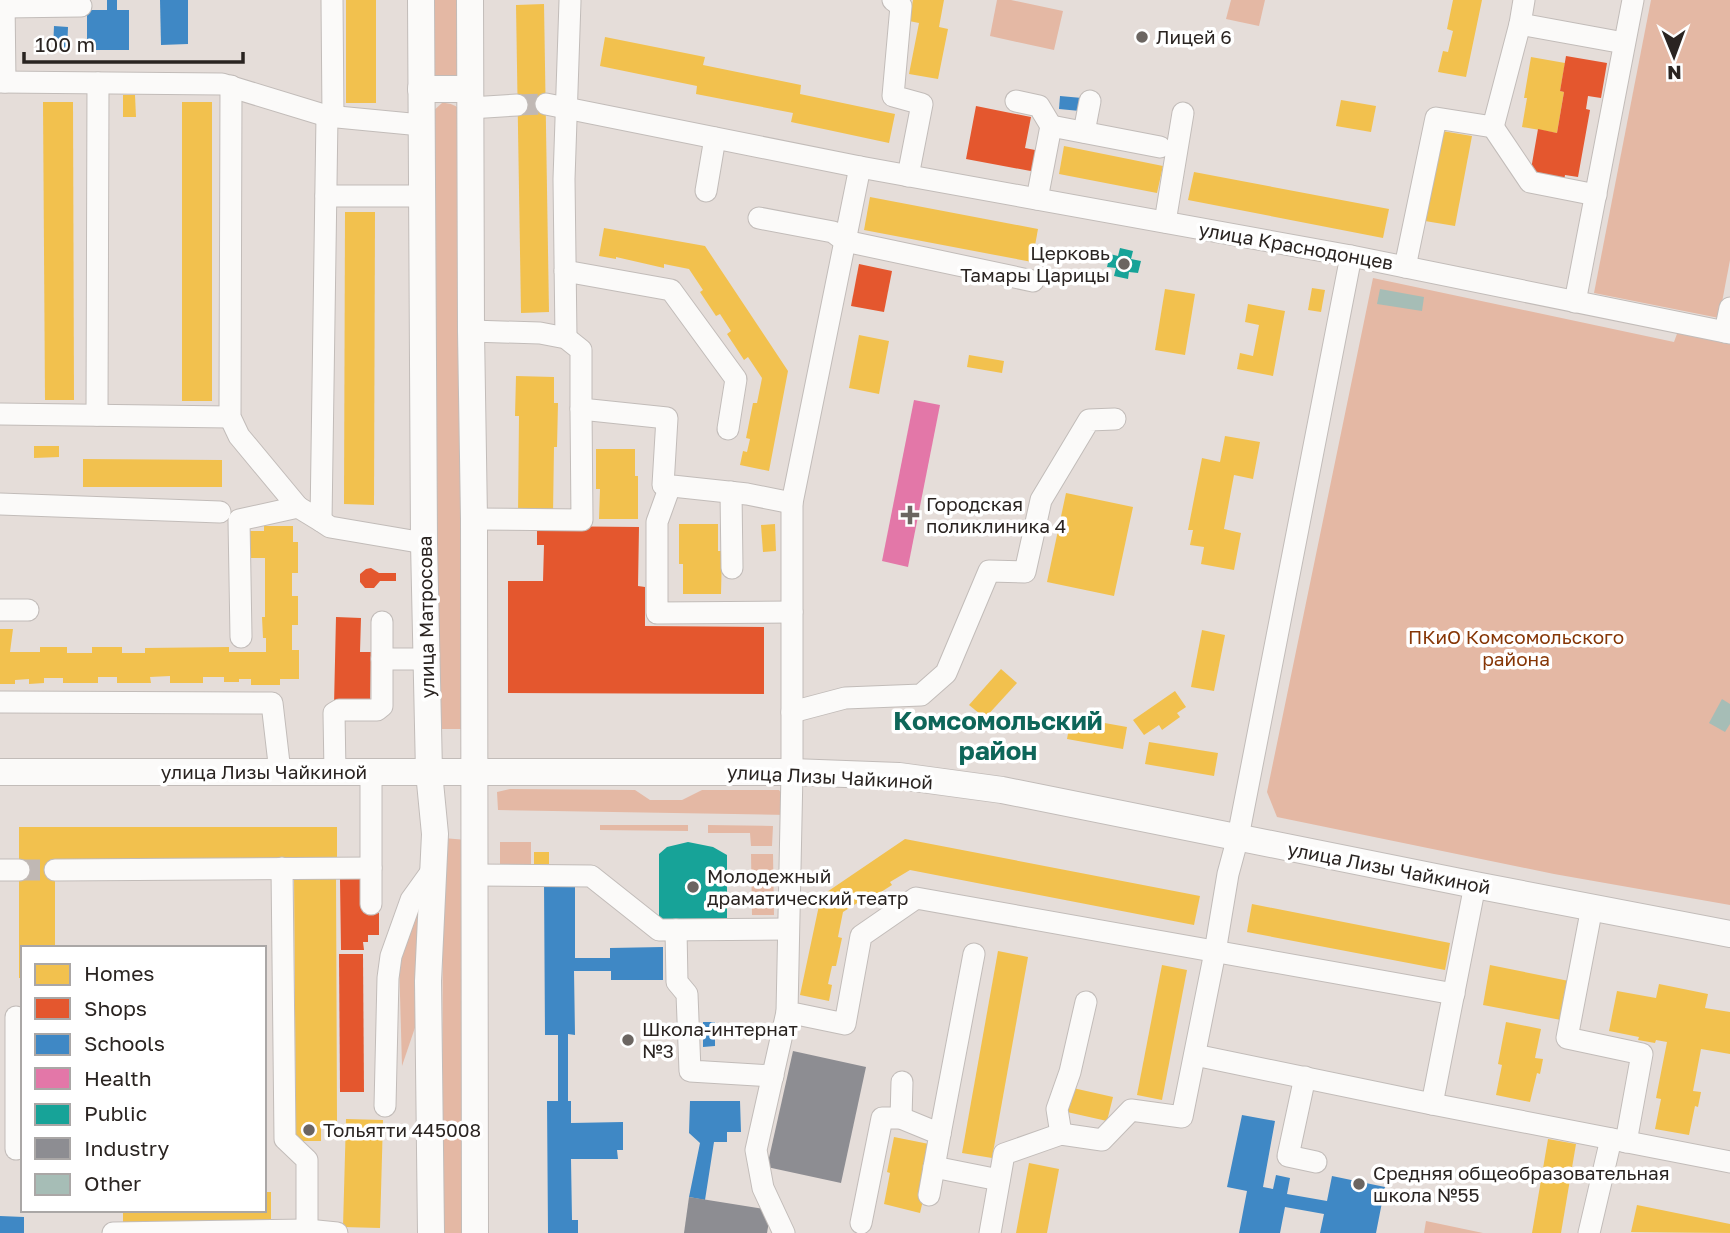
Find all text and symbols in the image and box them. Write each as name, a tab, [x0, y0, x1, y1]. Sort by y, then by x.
scale bar	[24, 21, 243, 65]
north arrow	[1639, 21, 1709, 91]
place label: Лицей 6	[1156, 25, 1232, 48]
marker: Лицей 6	[1134, 29, 1150, 45]
text: 100 m	[35, 31, 95, 57]
text: N	[1667, 62, 1682, 85]
street label: улица Краснодонцев	[1197, 217, 1395, 274]
place label: Церковь Тамары Царицы	[960, 241, 1110, 286]
marker: Церковь Тамары Царицы	[1116, 256, 1132, 272]
place label: Городская поликлиника 4	[926, 492, 1066, 537]
marker: Городская поликлиника 4	[900, 505, 920, 525]
street label: улица Матросова	[413, 535, 438, 699]
park label: ПКиО Комсомольского района	[1408, 625, 1624, 670]
district label: Комсомольский район	[893, 705, 1103, 766]
street label: улица Лизы Чайкиной	[161, 760, 367, 783]
street label: улица Лизы Чайкиной	[726, 760, 934, 793]
street label: улица Лизы Чайкиной	[1286, 837, 1493, 898]
place label: Молодежный драматический театр	[707, 864, 909, 909]
marker: Молодежный драматический театр	[685, 879, 701, 895]
legend	[21, 946, 266, 1212]
text: Homes	[84, 960, 154, 986]
text: Shops	[84, 995, 147, 1021]
place label: Школа-интернат №3	[642, 1017, 798, 1062]
text: Schools	[84, 1030, 165, 1056]
marker: Школа-интернат №3	[620, 1032, 636, 1048]
text: Health	[84, 1065, 152, 1091]
text: Public	[84, 1100, 147, 1126]
place label: Тольятти 445008	[323, 1118, 481, 1141]
marker: Тольятти 445008	[301, 1122, 317, 1138]
text: Industry	[84, 1135, 169, 1161]
place label: Средняя общеобразовательная школа №55	[1373, 1161, 1670, 1206]
text: Other	[84, 1170, 141, 1196]
marker: Средняя общеобразовательная школа №55	[1351, 1176, 1367, 1192]

